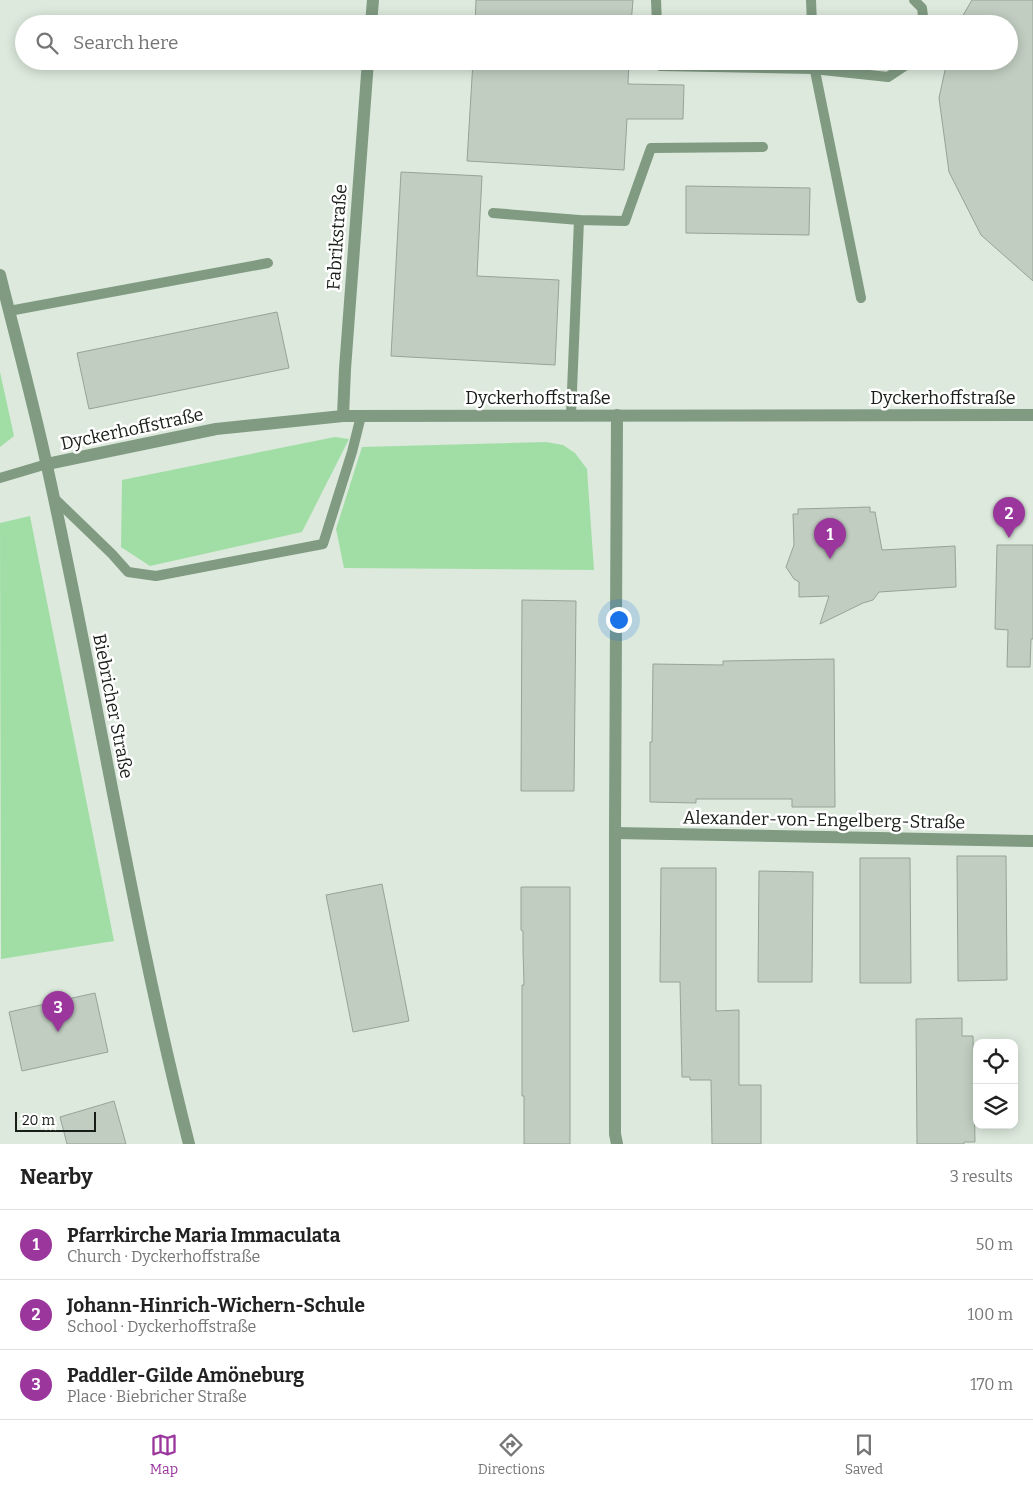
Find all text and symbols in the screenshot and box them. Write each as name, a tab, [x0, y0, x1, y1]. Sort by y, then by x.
search box	[15, 15, 1018, 70]
icon: search	[33, 29, 61, 57]
text: Search here	[73, 31, 178, 54]
street label: Fabrikstraße	[322, 183, 352, 291]
street label: Dyckerhoffstraße	[465, 387, 611, 409]
street label: Dyckerhoffstraße	[870, 387, 1016, 409]
street label: Dyckerhoffstraße	[59, 403, 205, 455]
pin: 2	[993, 497, 1025, 538]
pin: 1	[814, 518, 846, 559]
your location	[606, 607, 632, 633]
street label: Biebricher Straße	[88, 632, 138, 780]
street label: Alexander-von-Engelberg-Straße	[683, 807, 965, 833]
pin: 3	[42, 991, 74, 1032]
map controls	[973, 1039, 1018, 1129]
button: locate	[973, 1039, 1018, 1084]
button: layers	[973, 1084, 1018, 1129]
scale bar	[15, 1109, 96, 1132]
text: 20 m	[22, 1112, 55, 1129]
text: Nearby	[20, 1164, 93, 1190]
text: 3 results	[950, 1167, 1013, 1186]
text: Pfarrkirche Maria Immaculata	[67, 1224, 340, 1247]
text: 1	[33, 1235, 39, 1254]
text: 50 m	[976, 1235, 1013, 1254]
text: Church · Dyckerhoffstraße	[67, 1247, 260, 1266]
text: Johann-Hinrich-Wichern-Schule	[67, 1294, 365, 1317]
text: 2	[31, 1305, 41, 1324]
text: 100 m	[968, 1305, 1013, 1324]
text: School · Dyckerhoffstraße	[67, 1317, 256, 1336]
text: Paddler-Gilde Amöneburg	[67, 1364, 304, 1387]
text: 3	[31, 1375, 41, 1394]
text: 170 m	[970, 1375, 1013, 1394]
text: Place · Biebricher Straße	[67, 1387, 247, 1406]
tab: Map	[150, 1431, 178, 1478]
tab: Directions	[478, 1431, 545, 1478]
tab: Saved	[845, 1431, 883, 1478]

